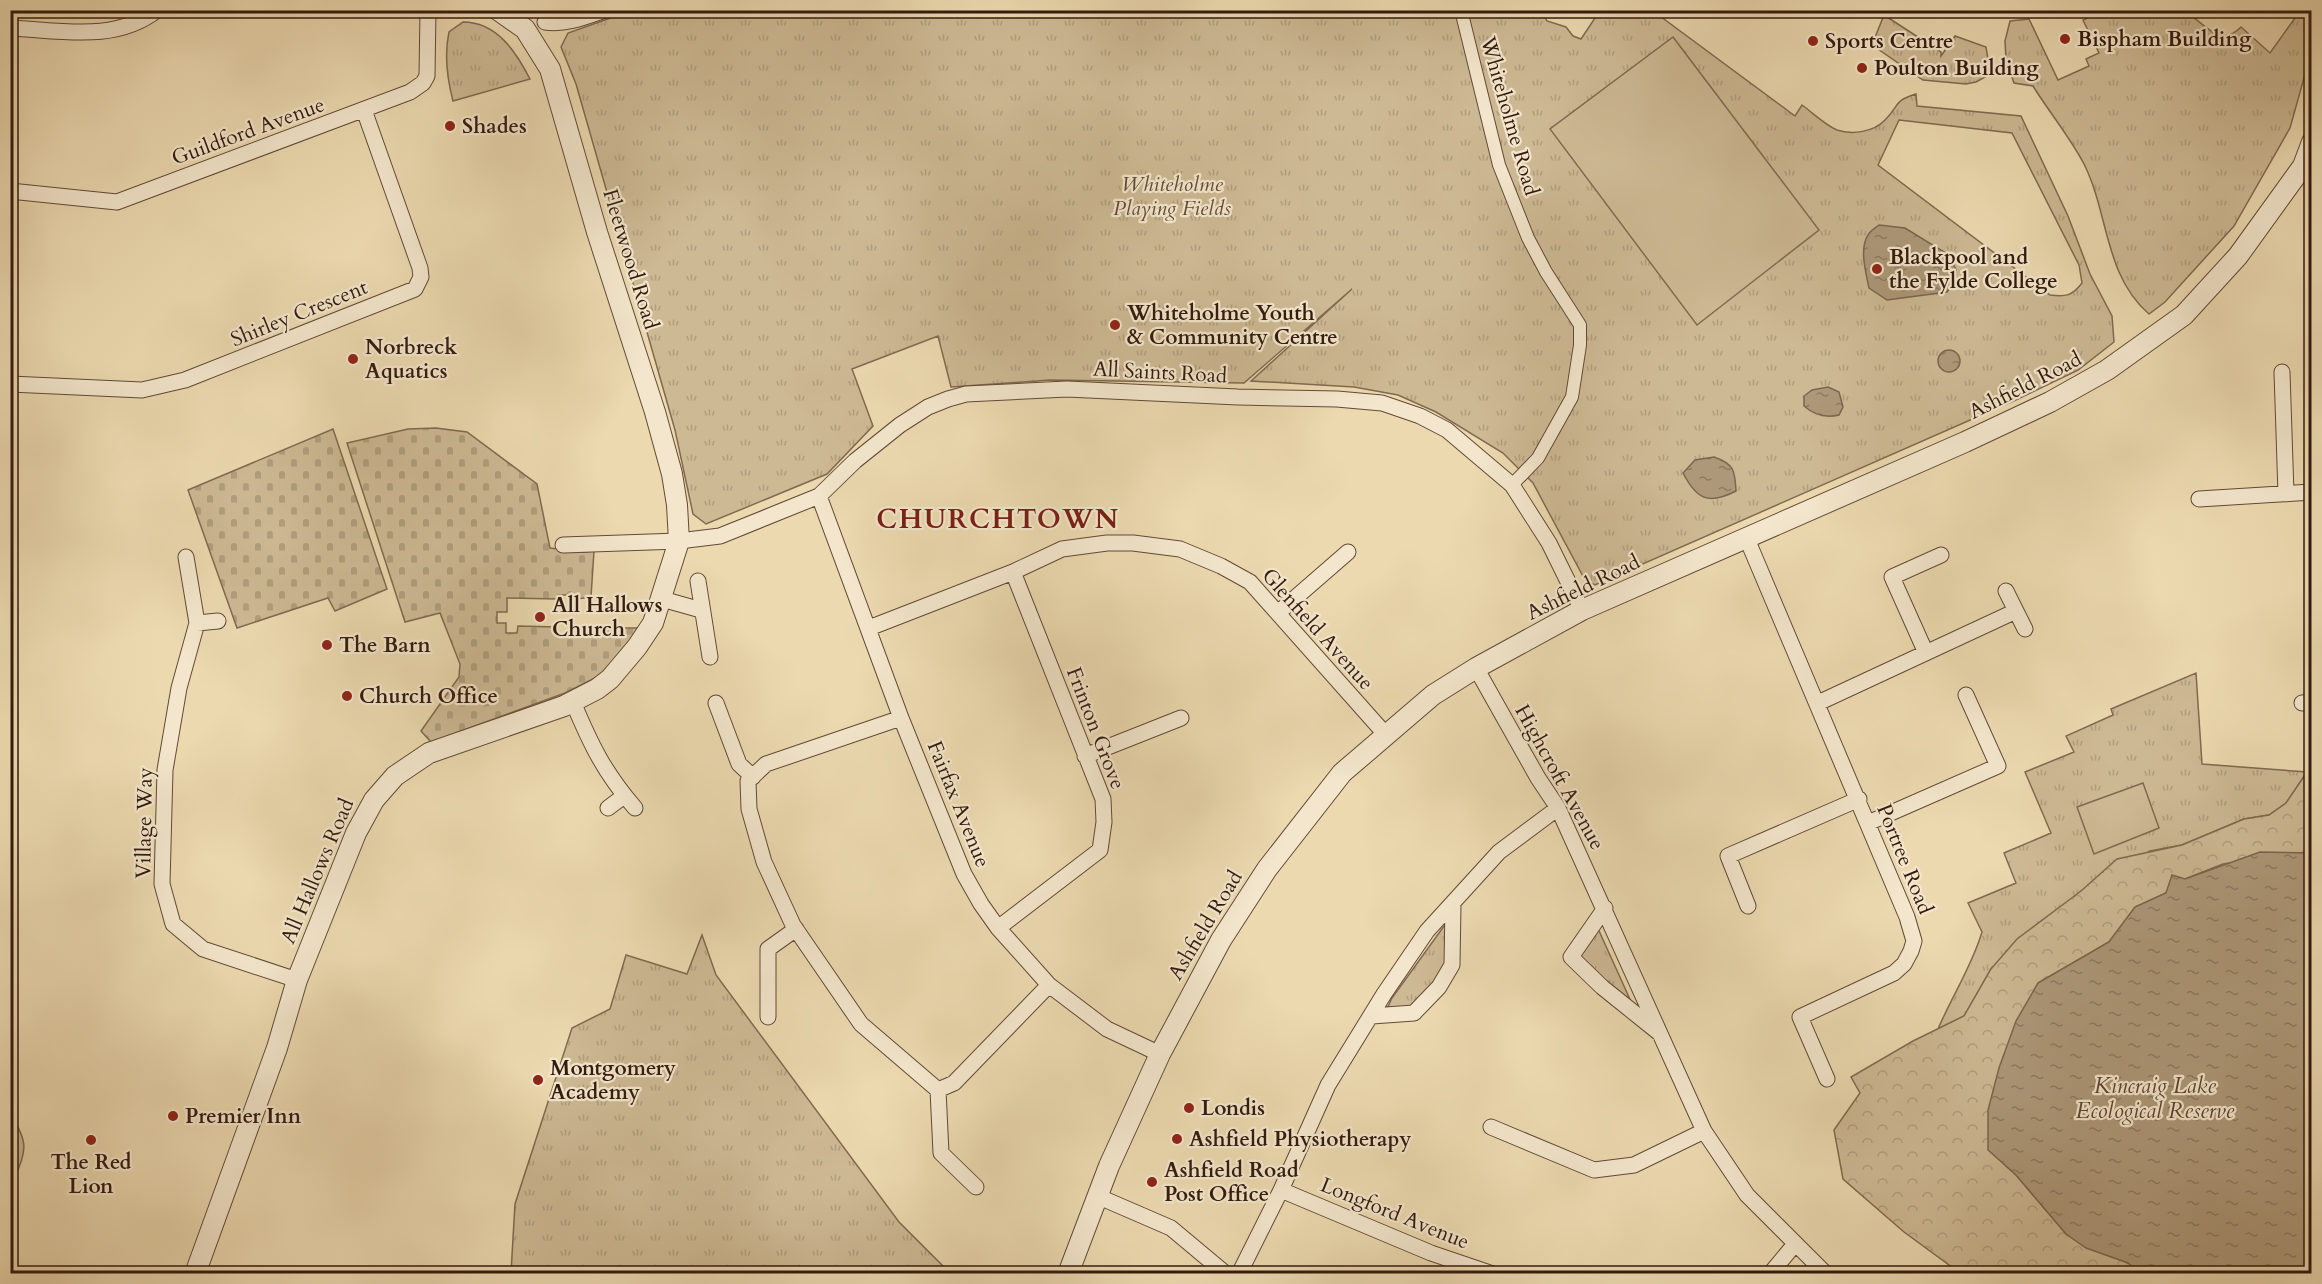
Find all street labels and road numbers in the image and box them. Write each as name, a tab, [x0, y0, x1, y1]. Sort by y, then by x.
street label: Whiteholme Road	[1473, 32, 1546, 199]
street label: Guildford Avenue	[168, 90, 329, 173]
street label: Fleetwood Road	[595, 185, 666, 333]
street label: Shirley Crescent	[226, 273, 372, 354]
street label: Ashfield Road	[1964, 345, 2087, 426]
street label: All Saints Road	[1092, 355, 1228, 390]
street label: Ashfield Road	[1522, 547, 1645, 627]
street label: Glenfield Avenue	[1255, 562, 1380, 697]
street label: Frinton Grove	[1059, 663, 1132, 794]
street label: Highcroft Avenue	[1508, 699, 1612, 855]
street label: Fairfax Avenue	[920, 737, 997, 872]
street label: Village Way	[129, 767, 160, 879]
street label: All Hallows Road	[274, 794, 361, 948]
street label: Portree Road	[1869, 800, 1940, 919]
street label: Ashfield Road	[1161, 865, 1250, 986]
street label: Longford Avenue	[1316, 1170, 1474, 1257]

